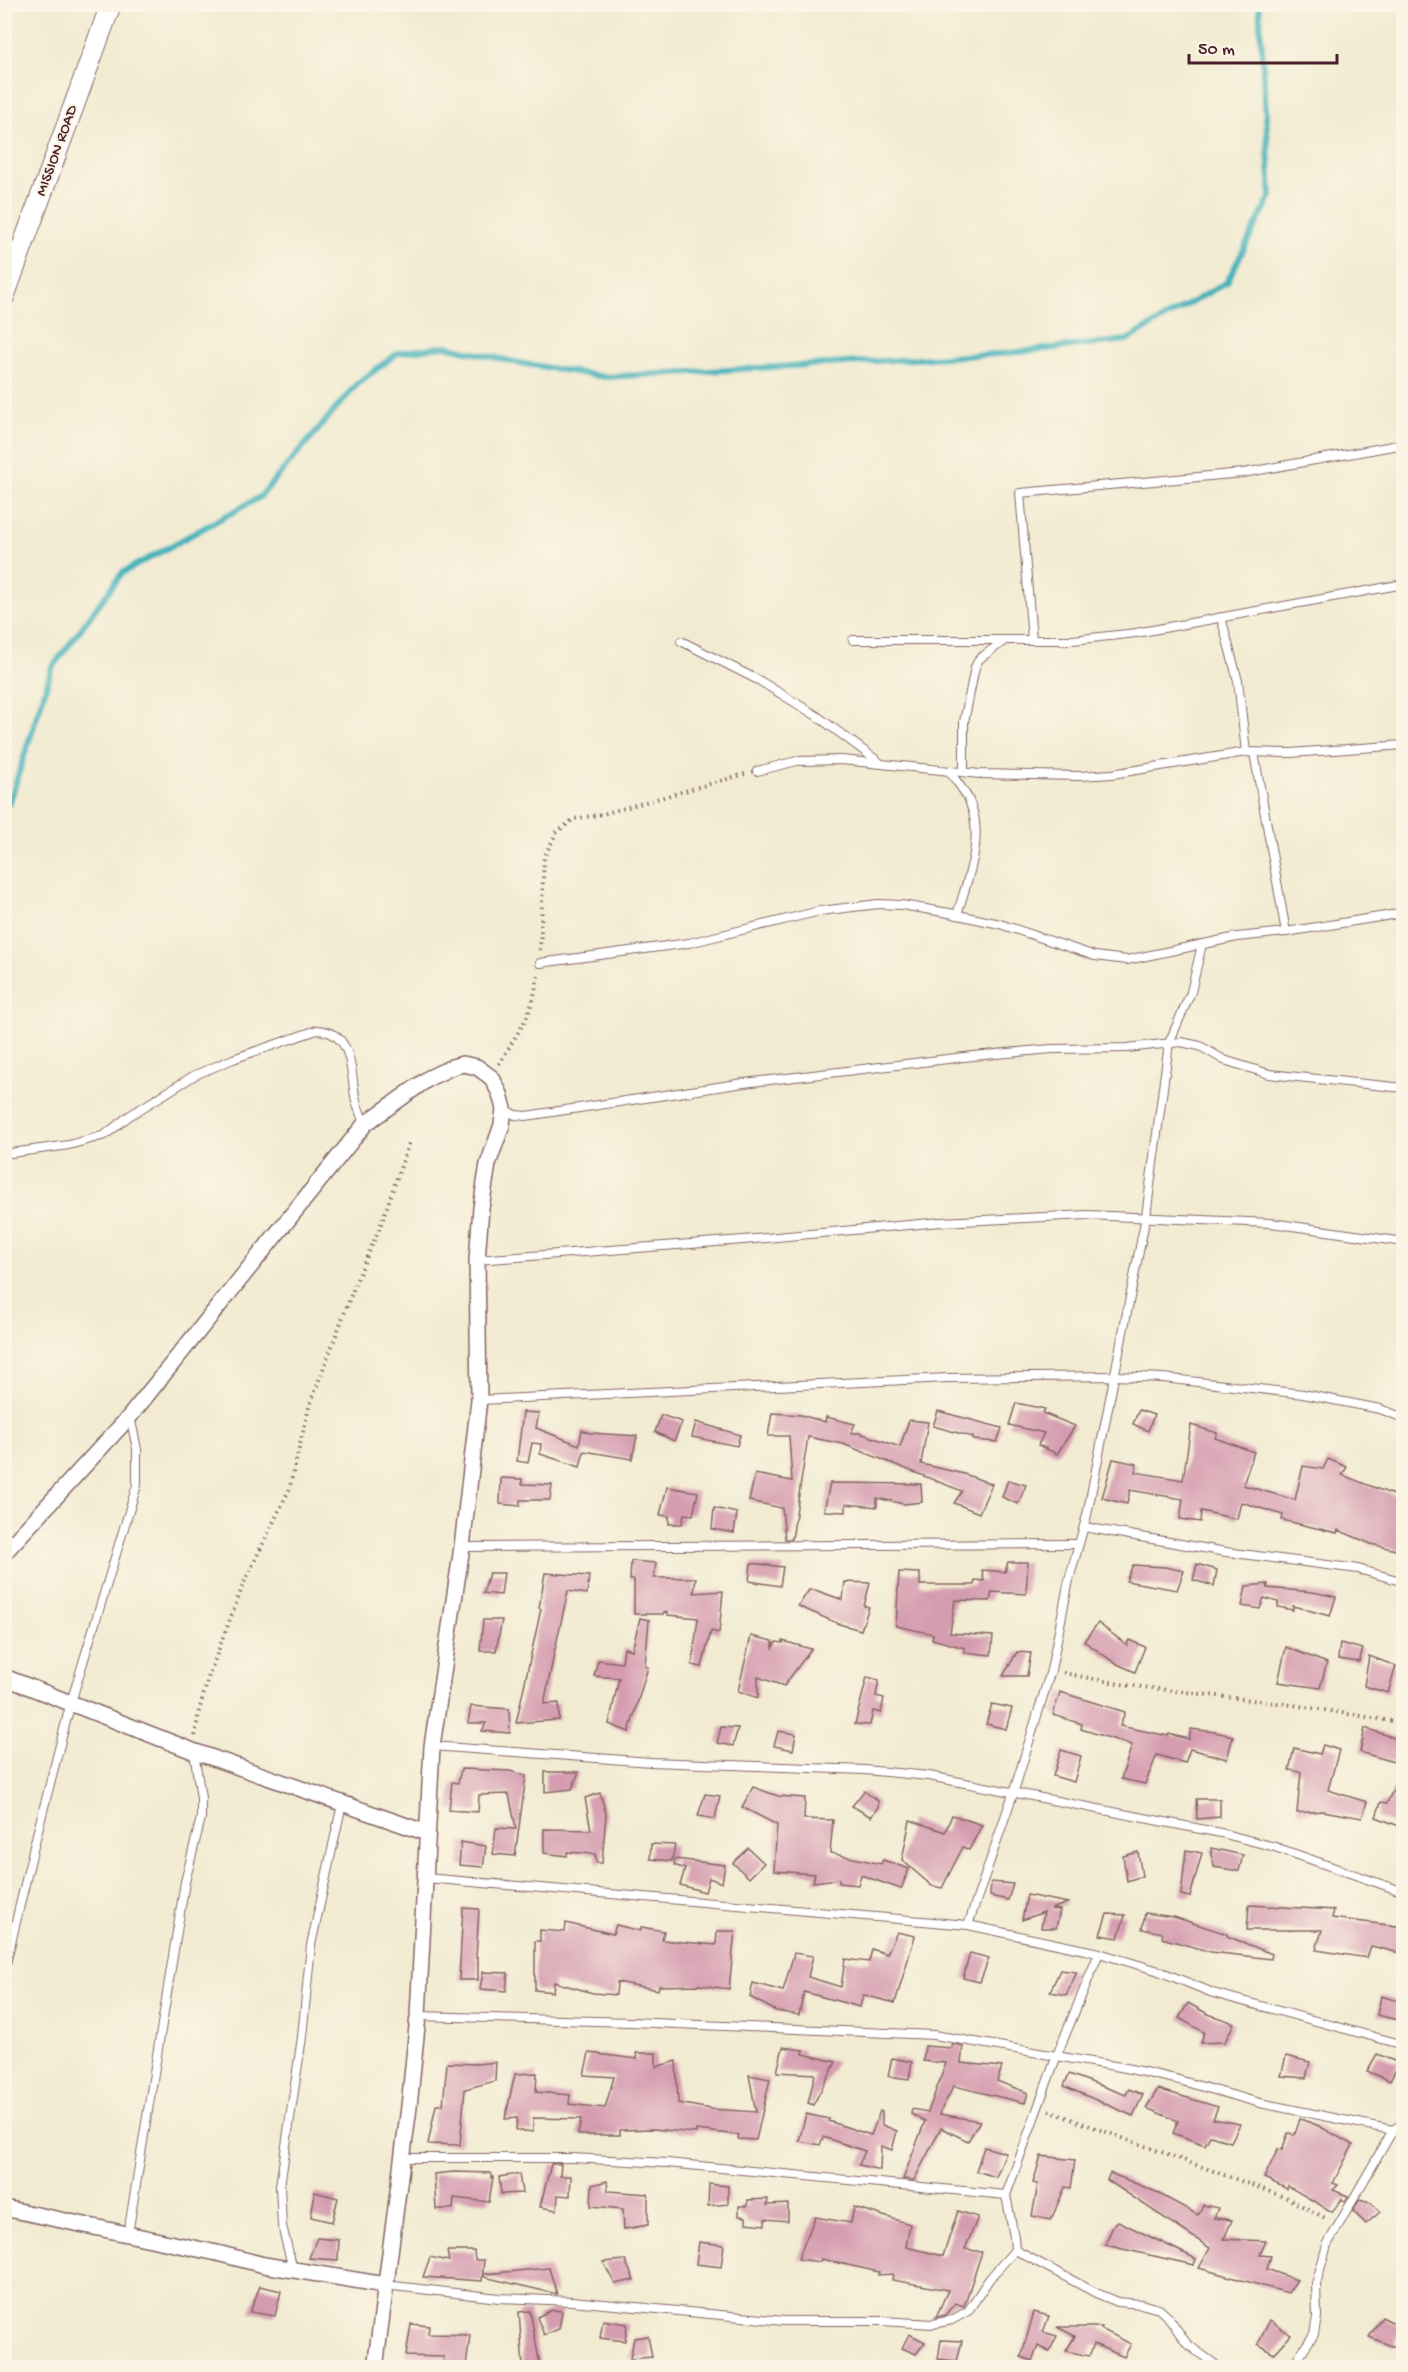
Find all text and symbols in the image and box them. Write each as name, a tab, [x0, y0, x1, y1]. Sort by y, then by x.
scale bar	[1189, 27, 1338, 65]
text: 50 m	[1198, 40, 1235, 61]
street label: MISSION ROAD	[33, 102, 83, 199]

